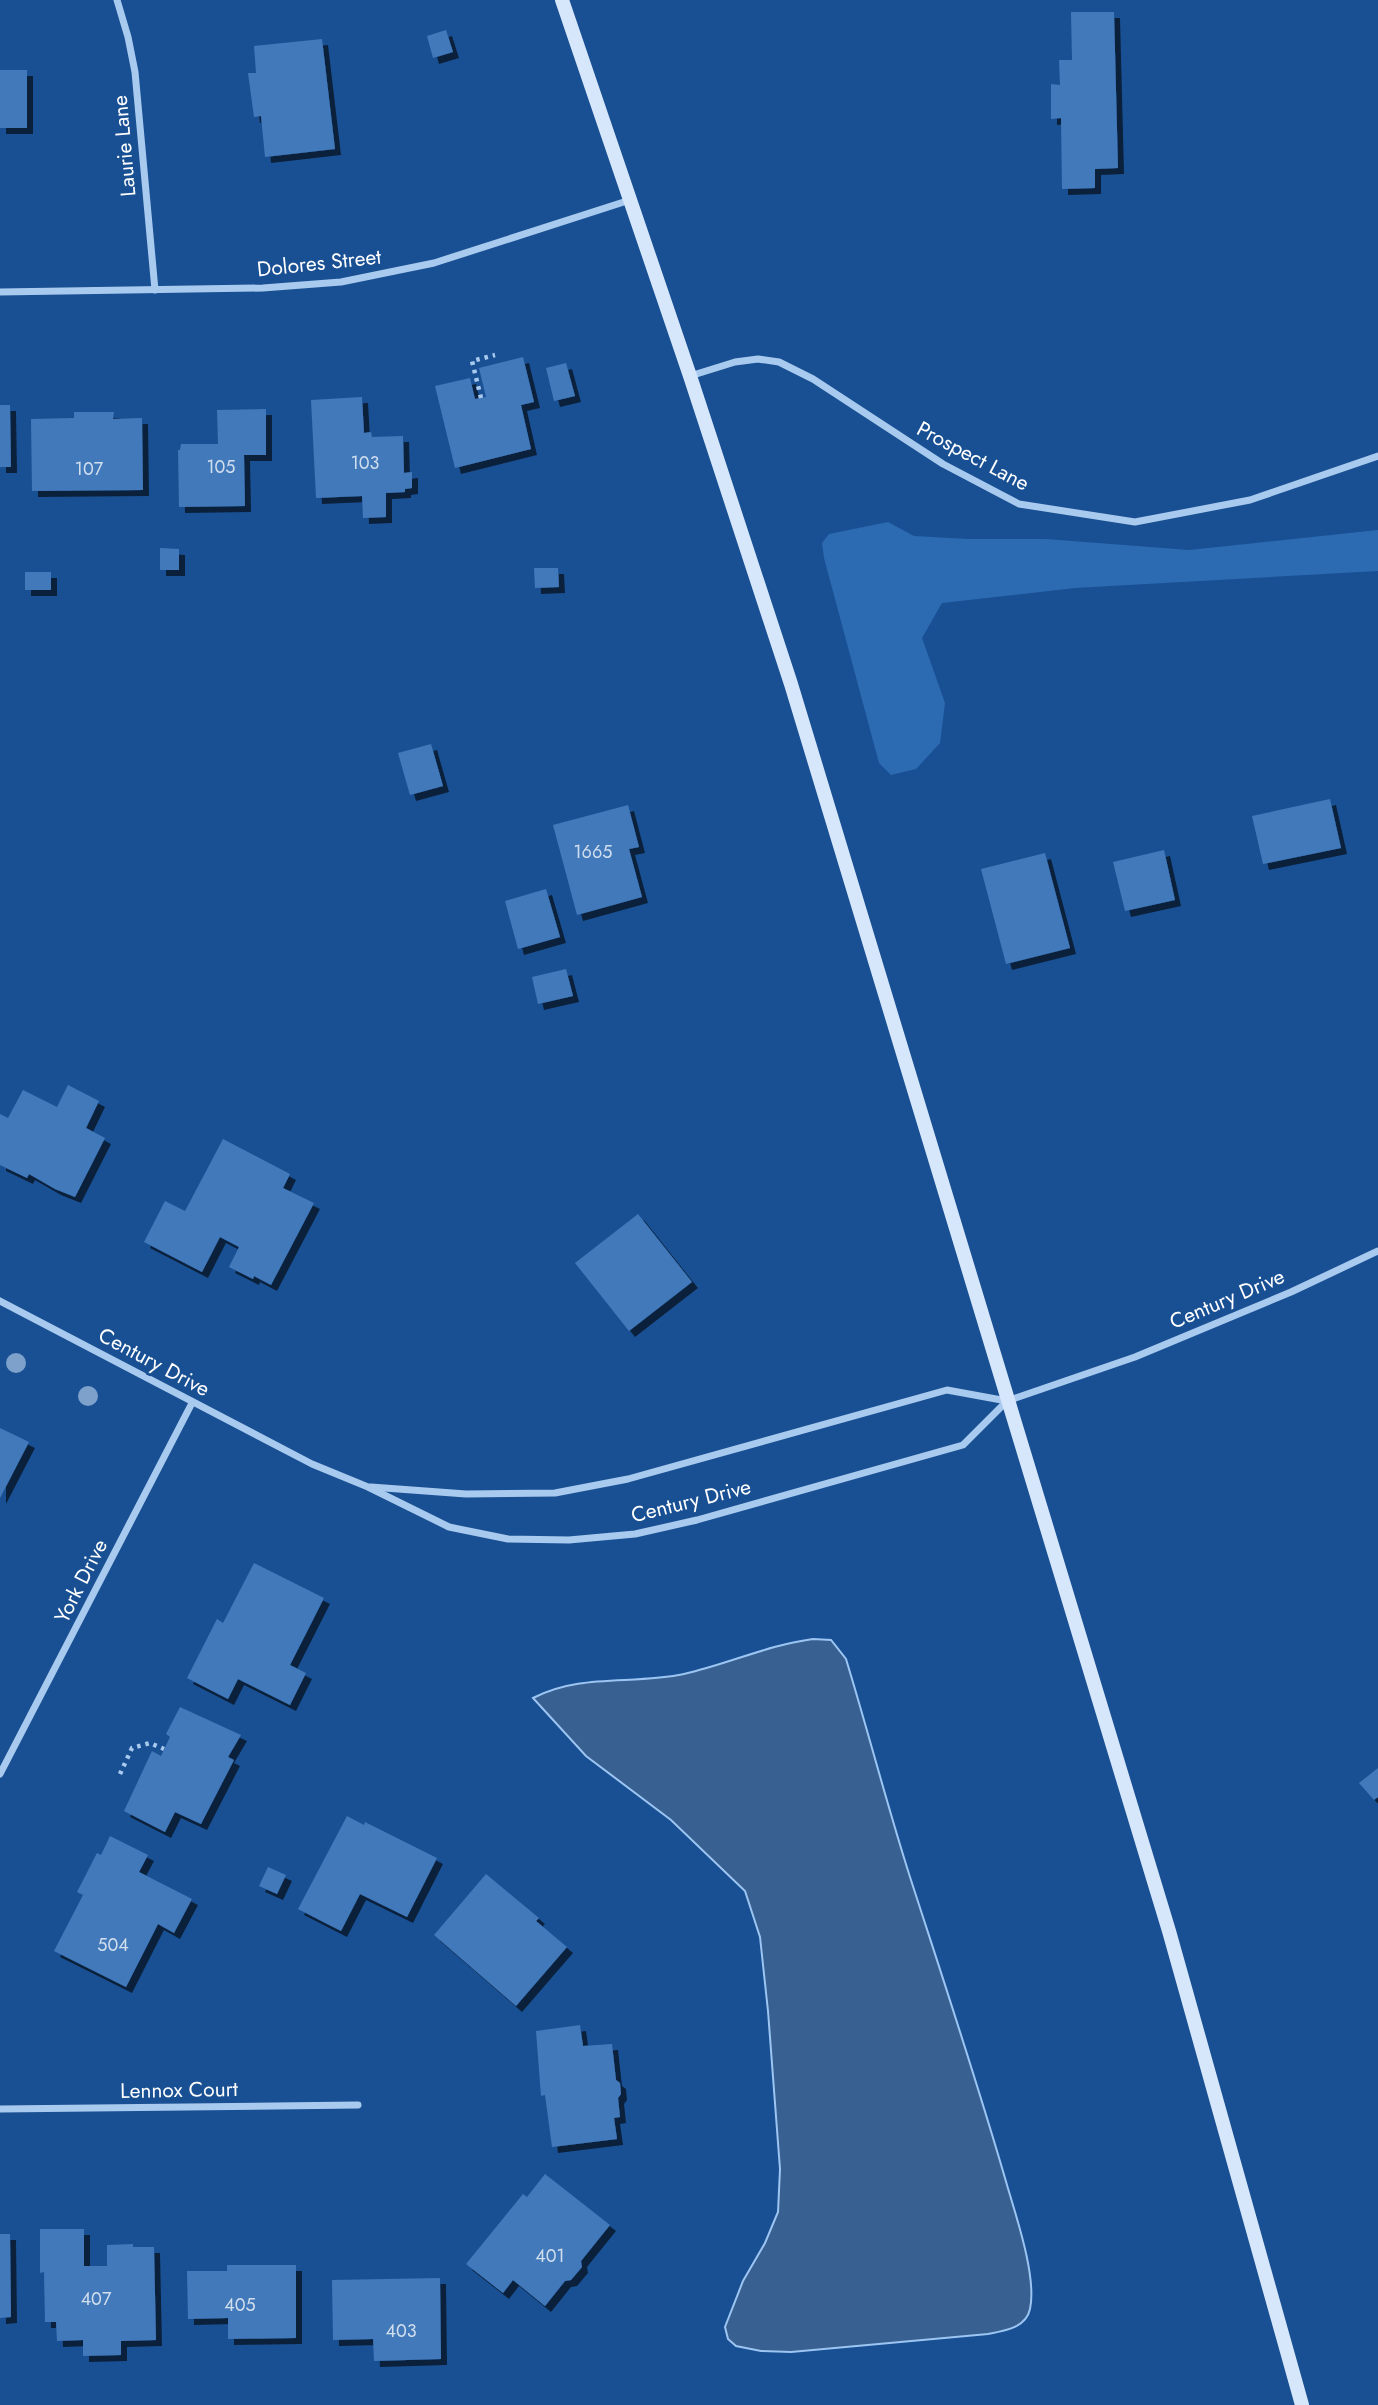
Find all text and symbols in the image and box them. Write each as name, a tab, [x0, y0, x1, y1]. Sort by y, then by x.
street label: Laurie Lane	[105, 94, 143, 198]
street label: Dolores Street	[255, 242, 383, 284]
street label: Prospect Lane	[911, 414, 1035, 498]
house number: 103	[351, 450, 380, 476]
house number: 105	[206, 454, 236, 480]
house number: 107	[75, 456, 104, 482]
house number: 1665	[574, 839, 613, 865]
street label: Century Drive	[1165, 1261, 1289, 1337]
street label: Century Drive	[93, 1320, 215, 1404]
street label: Century Drive	[628, 1472, 754, 1530]
street label: York Drive	[47, 1534, 115, 1628]
house number: 504	[97, 1932, 129, 1958]
street label: Lennox Court	[120, 2074, 238, 2106]
house number: 401	[535, 2243, 565, 2269]
house number: 407	[81, 2286, 112, 2312]
house number: 405	[224, 2292, 256, 2318]
house number: 403	[385, 2318, 417, 2344]

